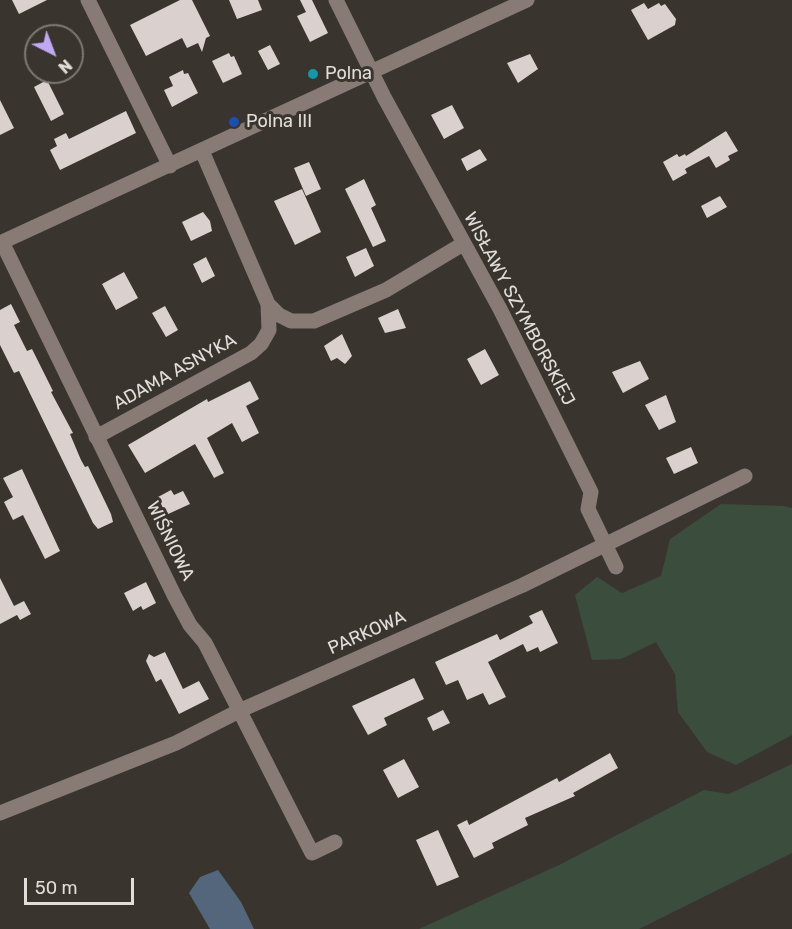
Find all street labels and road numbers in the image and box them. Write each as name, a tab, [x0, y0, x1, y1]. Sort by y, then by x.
street label: WISŁAWY SZYMBORSKIEJ	[459, 209, 579, 409]
street label: ADAMA ASNYKA	[110, 329, 240, 415]
street label: WIŚNIOWA	[141, 498, 199, 584]
street label: PARKOWA	[325, 606, 409, 660]

